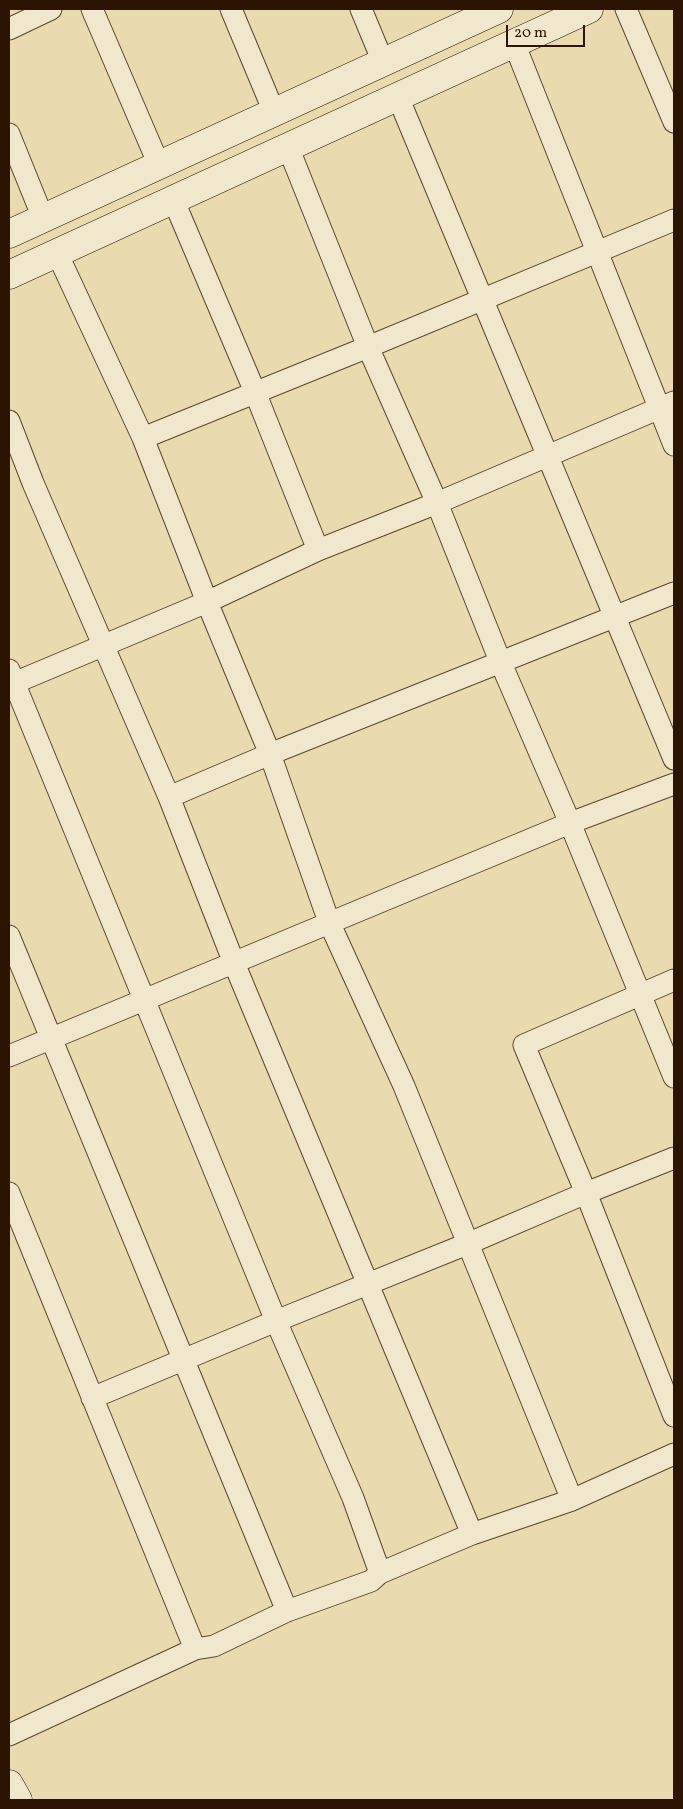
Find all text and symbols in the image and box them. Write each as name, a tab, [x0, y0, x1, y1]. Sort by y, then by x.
scale bar	[508, 15, 587, 47]
text: 20 m	[514, 23, 547, 44]

